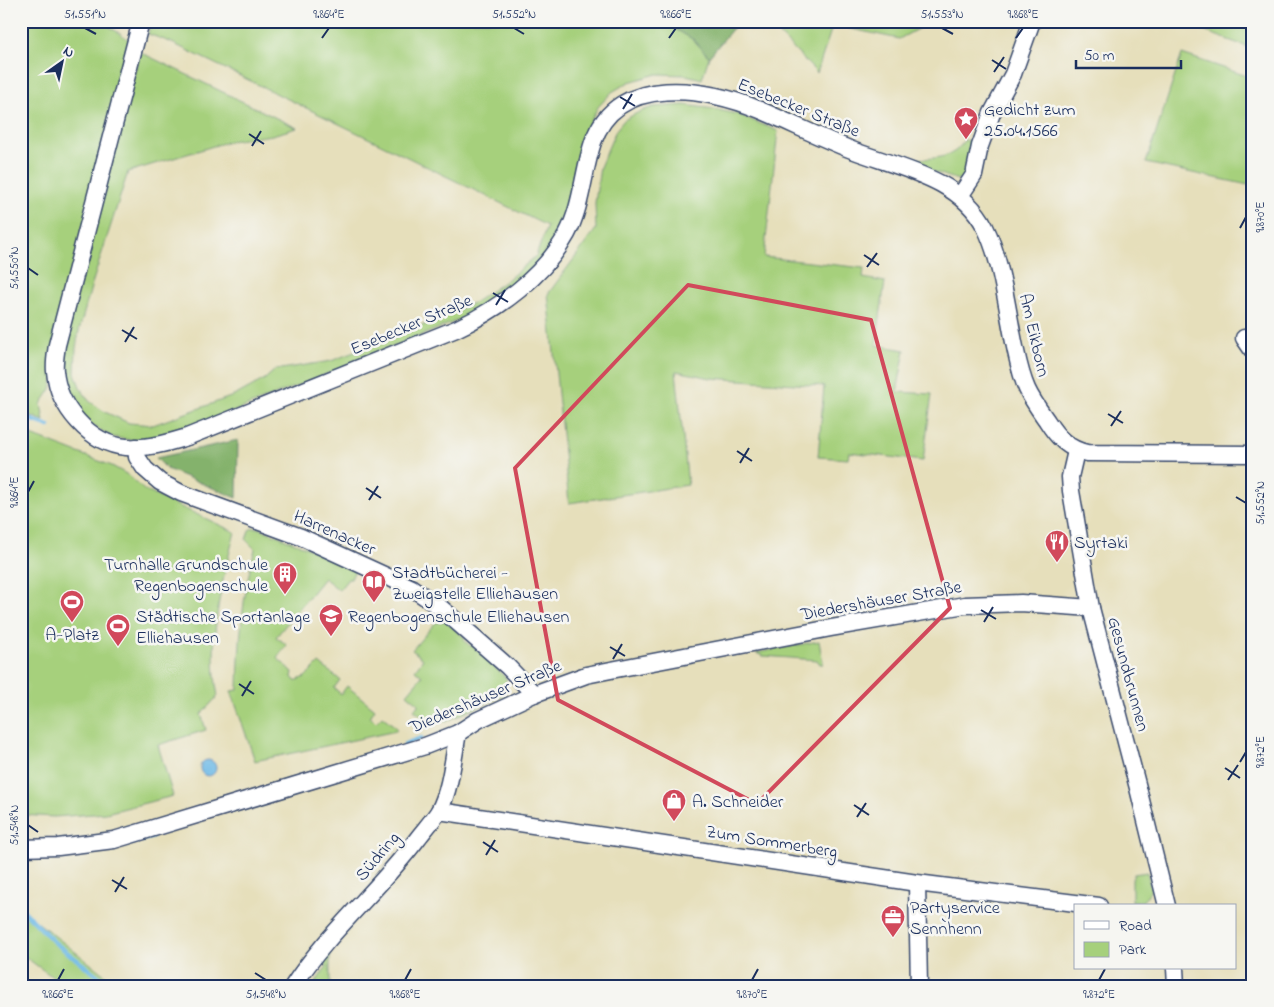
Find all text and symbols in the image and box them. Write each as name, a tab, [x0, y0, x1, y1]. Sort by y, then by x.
text: 51.551°N	[64, 6, 106, 24]
text: 9.864°E	[313, 6, 345, 24]
text: 51.552°N	[492, 6, 536, 24]
text: 9.866°E	[660, 6, 692, 24]
text: 51.553°N	[920, 6, 964, 24]
text: 9.868°E	[1008, 6, 1038, 24]
north arrow	[38, 38, 88, 88]
scale bar	[1076, 38, 1182, 70]
text: N	[59, 41, 78, 64]
text: 50 m	[1084, 45, 1115, 67]
street label: Esebecker Straße	[733, 72, 864, 146]
place label: Gedicht zum 25.04.1566	[984, 98, 1076, 145]
place icon: Gedicht zum 25.04.1566	[953, 106, 979, 140]
text: 9.870°E	[1252, 201, 1270, 233]
text: 51.550°N	[6, 246, 24, 290]
street label: Esebecker Straße	[347, 288, 478, 363]
street label: Am Eikborn	[1011, 291, 1055, 380]
text: 9.864°E	[6, 476, 24, 508]
text: 51.552°N	[1252, 481, 1270, 525]
street label: Harrenacker	[289, 504, 380, 564]
restaurant icon: Syrtaki	[1044, 529, 1070, 563]
place label: Syrtaki	[1074, 531, 1128, 557]
place label: Turnhalle Grundschule Regenbogenschule	[104, 553, 269, 601]
building icon: Turnhalle Grundschule Regenbogenschule	[272, 561, 298, 595]
place label: Stadtbücherei - Zweigstelle Elliehausen	[392, 561, 558, 609]
library icon: Stadtbücherei - Zweigstelle Elliehausen	[361, 569, 387, 603]
street label: Diedershäuser Straße	[798, 575, 965, 629]
sports icon: A-Platz	[59, 589, 85, 623]
school or university icon: Regenbogenschule Elliehausen	[318, 603, 344, 637]
place label: Städtische Sportanlage Elliehausen	[136, 605, 311, 652]
place label: Regenbogenschule Elliehausen	[348, 605, 569, 632]
sports icon: Städtische Sportanlage Elliehausen	[105, 613, 131, 647]
street label: Gesundbrunnen	[1099, 614, 1155, 735]
place label: A-Platz	[45, 623, 99, 649]
street label: Diedershäuser Straße	[405, 654, 567, 742]
text: 9.872°E	[1252, 736, 1270, 768]
shop icon: A. Schneider	[661, 788, 687, 822]
place label: A. Schneider	[692, 790, 784, 816]
text: 51.548°N	[6, 805, 24, 845]
street label: Zum Sommerberg	[704, 820, 839, 867]
street label: Südring	[350, 827, 408, 888]
place label: Partyservice Sennhenn	[910, 896, 1001, 943]
office icon: Partyservice Sennhenn	[880, 904, 906, 938]
legend	[1074, 904, 1236, 970]
text: Road	[1119, 915, 1152, 937]
text: Park	[1119, 939, 1147, 961]
text: 9.866°E	[42, 986, 74, 1004]
text: 51.548°N	[246, 986, 286, 1004]
text: 9.868°E	[390, 986, 420, 1004]
text: 9.870°E	[736, 986, 768, 1004]
text: 9.872°E	[1083, 986, 1115, 1004]

